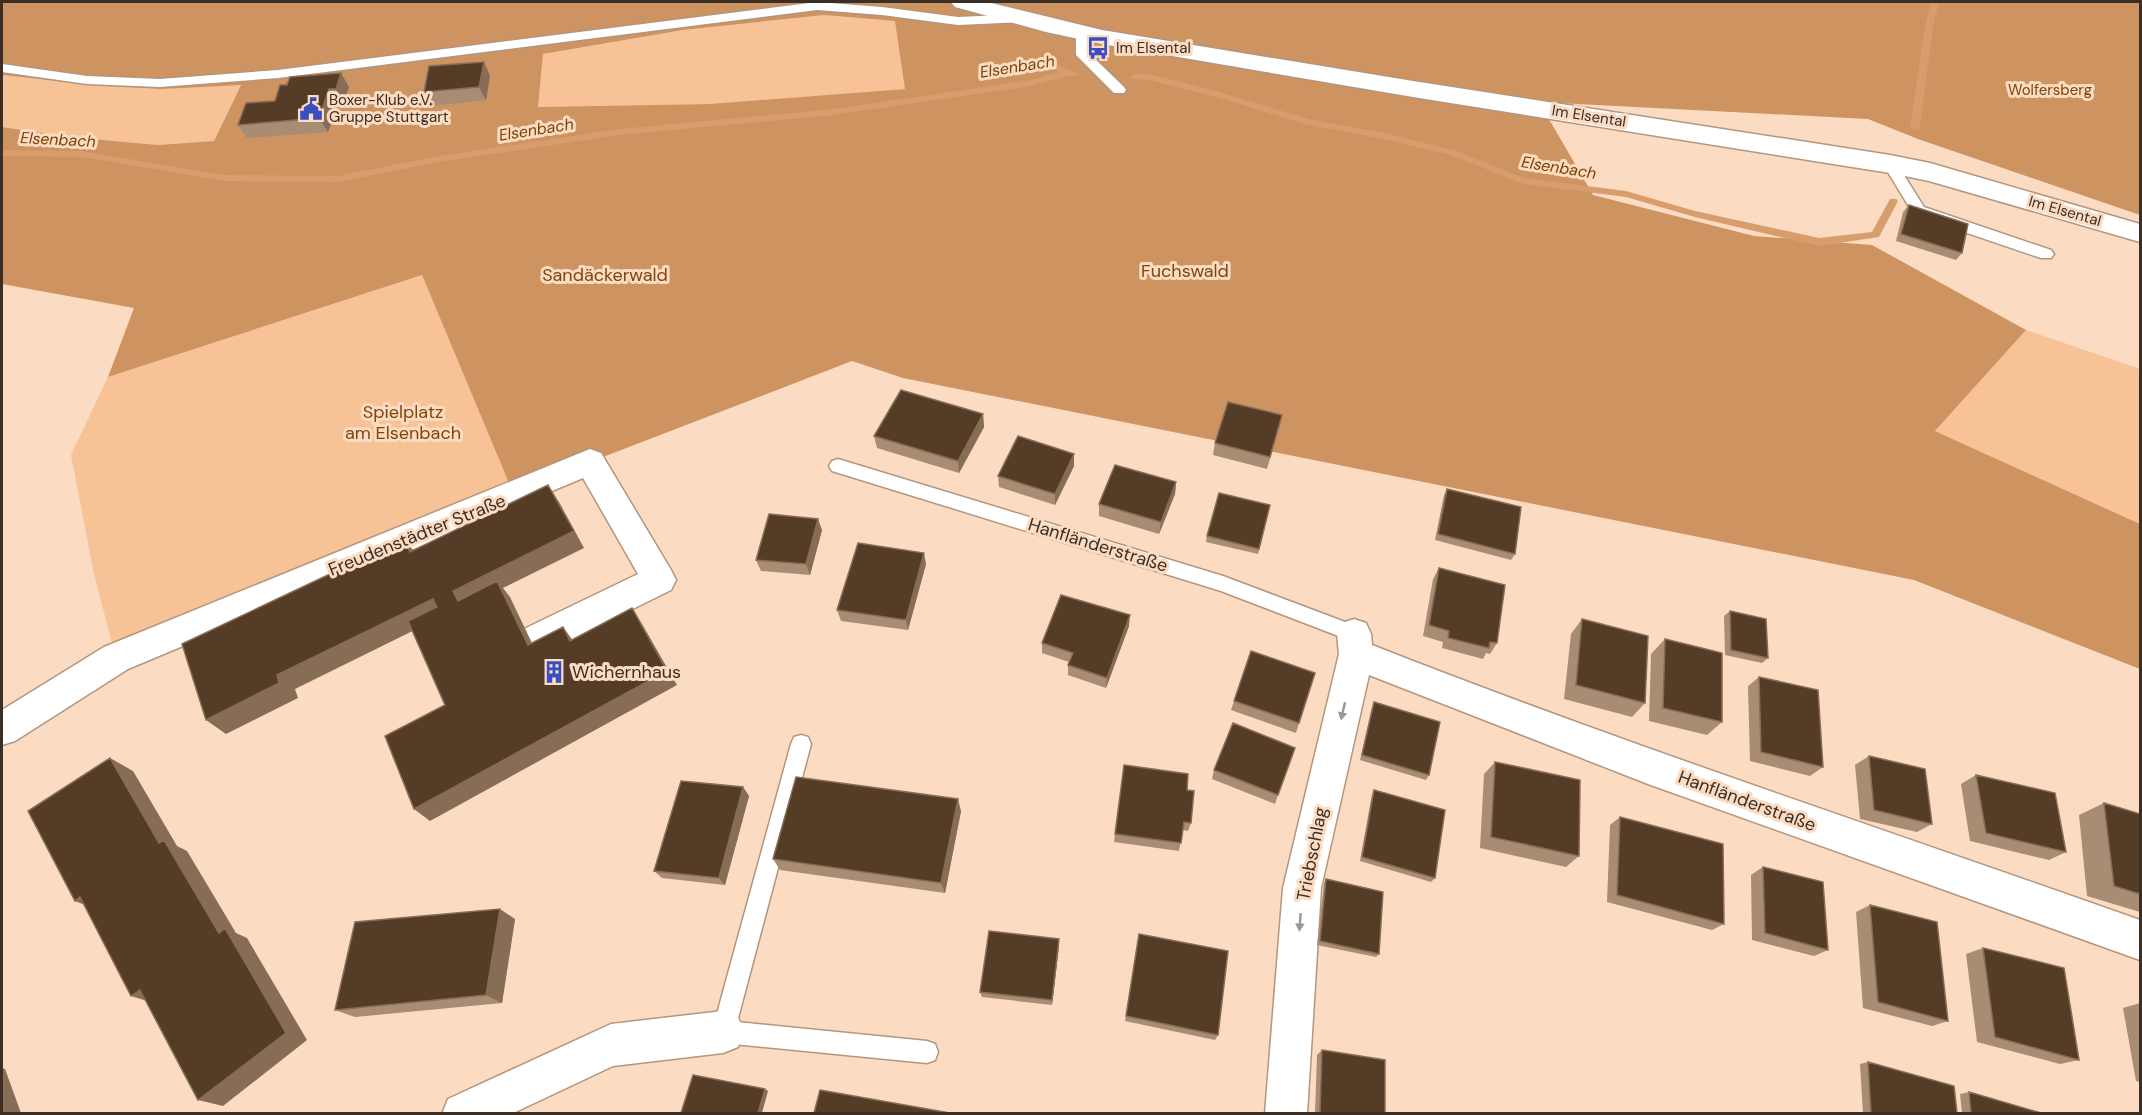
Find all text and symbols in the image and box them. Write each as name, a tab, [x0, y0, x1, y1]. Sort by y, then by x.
bus stop icon: Im Elsental	[1085, 35, 1111, 61]
place label: Im Elsental	[1116, 38, 1191, 58]
water label: Elsenbach	[978, 50, 1056, 83]
park label: Wolfersberg	[2008, 80, 2092, 100]
place label: Boxer-Klub e.V. Gruppe Stuttgart	[329, 90, 449, 127]
public building icon: Boxer-Klub e.V. Gruppe Stuttgart	[298, 96, 324, 122]
street label: Im Elsental	[1551, 100, 1627, 132]
water label: Elsenbach	[497, 113, 575, 146]
water label: Elsenbach	[20, 127, 96, 152]
water label: Elsenbach	[1520, 151, 1598, 184]
street label: Im Elsental	[2026, 191, 2104, 231]
park label: Fuchswald	[1141, 259, 1229, 283]
park label: Sandäckerwald	[542, 263, 668, 287]
park label: Spielplatz am Elsenbach	[345, 400, 461, 445]
street label: Freudenstädter Straße	[325, 488, 509, 582]
street label: Hanfländerstraße	[1025, 512, 1171, 578]
building icon: Wichernhaus	[541, 659, 567, 685]
place label: Wichernhaus	[572, 660, 681, 684]
one-way arrow	[1337, 702, 1347, 720]
street label: Hanfländerstraße	[1675, 765, 1819, 837]
street label: Triebschlag	[1291, 805, 1333, 903]
one-way arrow	[1295, 913, 1305, 932]

